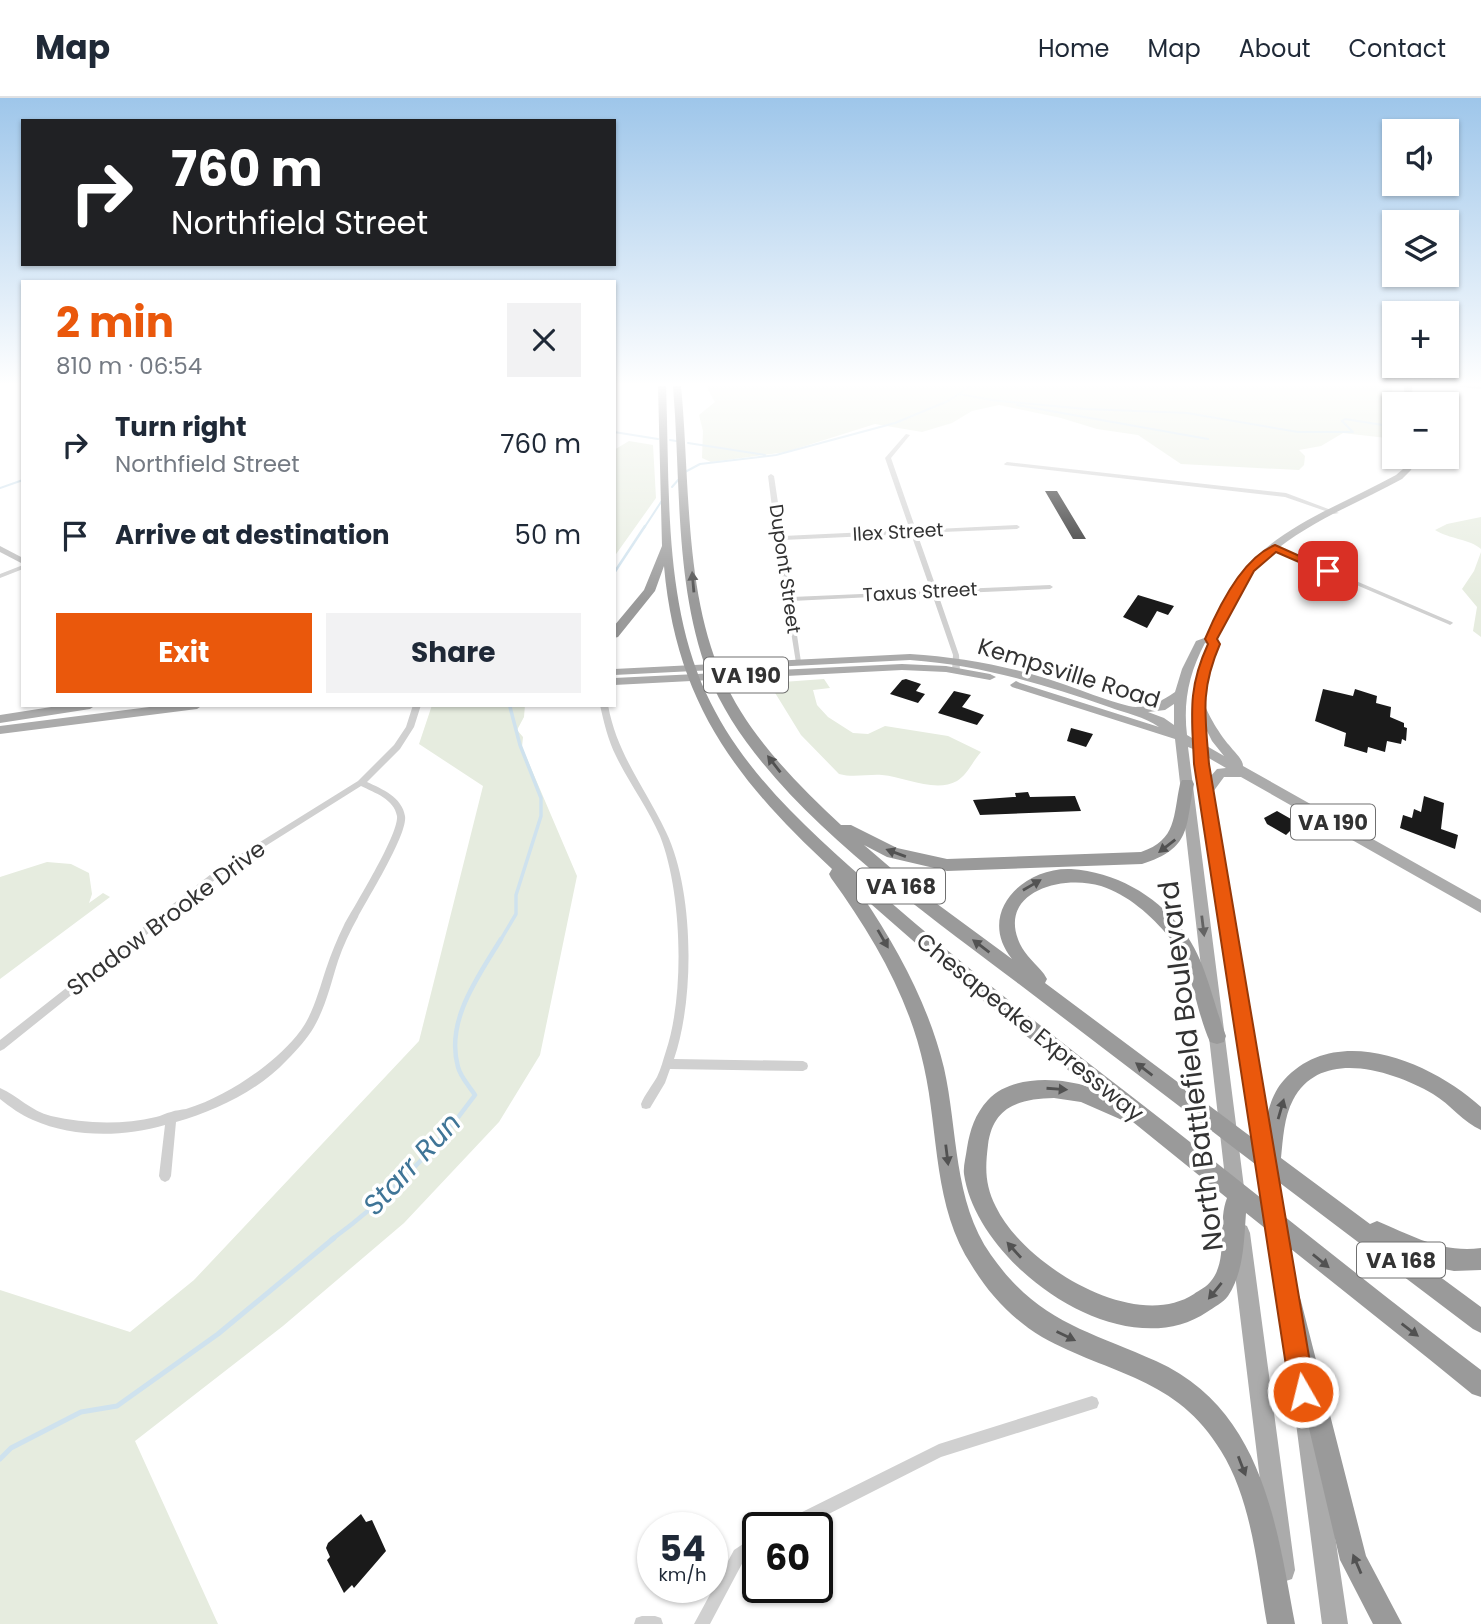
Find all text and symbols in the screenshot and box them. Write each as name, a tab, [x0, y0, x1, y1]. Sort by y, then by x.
text: Map	[35, 24, 110, 71]
text: Home	[1038, 32, 1110, 65]
text: Map	[1148, 32, 1201, 65]
text: About	[1239, 32, 1310, 65]
text: Contact	[1348, 32, 1446, 65]
map controls	[1382, 119, 1459, 469]
button: sound	[1382, 119, 1459, 196]
text: 760 m	[171, 135, 323, 203]
icon: right	[56, 147, 147, 238]
text: Northfield Street	[171, 200, 428, 245]
button: layers	[1382, 210, 1459, 287]
text: 2 min	[56, 293, 174, 352]
button: +	[1382, 301, 1459, 378]
button: close	[507, 303, 581, 377]
text: 810 m · 06:54	[56, 350, 202, 382]
button: −	[1382, 392, 1459, 469]
text: Turn right	[115, 409, 247, 445]
icon: right	[56, 426, 94, 464]
text: 760 m	[500, 426, 581, 462]
text: Northfield Street	[115, 448, 300, 480]
street label: Dupont Street	[763, 503, 807, 636]
street label: Ilex Street	[852, 516, 944, 548]
icon: arrive	[56, 517, 94, 555]
text: Arrive at destination	[115, 517, 390, 553]
text: 50 m	[515, 517, 581, 553]
pin	[1298, 541, 1358, 601]
icon: arrive	[1309, 552, 1347, 590]
one-way arrow	[687, 571, 698, 593]
street label: Taxus Street	[862, 576, 978, 608]
button: Exit	[56, 613, 312, 693]
button: Share	[326, 613, 581, 693]
street label: Kempsville Road	[974, 630, 1164, 716]
road number: VA 190	[704, 658, 788, 692]
one-way arrow	[766, 755, 781, 773]
road number: VA 190	[1291, 804, 1375, 840]
street label: Shadow Brooke Drive	[60, 833, 272, 1003]
one-way arrow	[1158, 838, 1176, 853]
one-way arrow	[885, 847, 906, 858]
road number: VA 168	[857, 868, 945, 904]
one-way arrow	[1023, 879, 1042, 891]
street label: North Battlefield Boulevard	[1149, 879, 1233, 1253]
one-way arrow	[1198, 916, 1209, 938]
street label: Chesapeake Expressway	[909, 925, 1151, 1129]
one-way arrow	[877, 929, 889, 948]
one-way arrow	[971, 939, 990, 953]
one-way arrow	[1135, 1062, 1154, 1076]
one-way arrow	[1046, 1084, 1068, 1095]
one-way arrow	[1276, 1097, 1287, 1119]
water label: Starr Run	[354, 1104, 470, 1224]
one-way arrow	[942, 1144, 953, 1166]
one-way arrow	[1006, 1241, 1022, 1259]
road number: VA 168	[1357, 1242, 1445, 1278]
one-way arrow	[1313, 1253, 1330, 1268]
one-way arrow	[1207, 1282, 1222, 1300]
one-way arrow	[1401, 1323, 1419, 1337]
one-way arrow	[1056, 1331, 1076, 1342]
position arrow	[1266, 1355, 1340, 1429]
one-way arrow	[1236, 1456, 1247, 1477]
speed limit sign: 60	[742, 1512, 833, 1603]
text: 54	[659, 1524, 706, 1573]
one-way arrow	[1351, 1553, 1362, 1574]
text: km/h	[659, 1562, 706, 1587]

